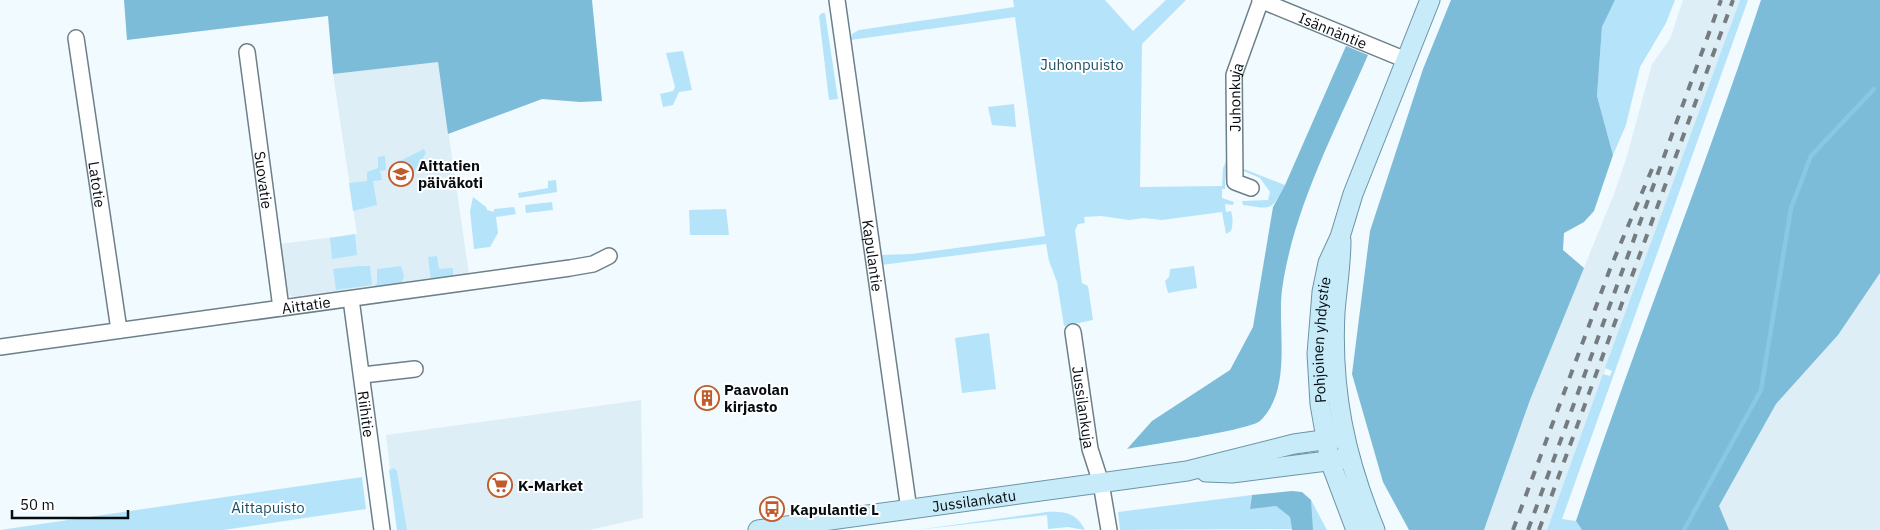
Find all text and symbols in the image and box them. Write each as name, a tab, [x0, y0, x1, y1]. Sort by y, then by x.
street label: Isännäntie	[1296, 8, 1370, 53]
park label: Juhonpuisto	[1040, 55, 1124, 74]
street label: Juhonkuja	[1224, 60, 1247, 132]
street label: Suovatie	[251, 150, 277, 210]
place label: Aittatien päiväkoti	[418, 156, 483, 192]
street label: Latotie	[85, 160, 110, 209]
school or university icon: Aittatien päiväkoti	[388, 161, 414, 187]
street label: Kapulantie	[859, 218, 888, 293]
street label: Pohjoinen yhdystie	[1307, 275, 1334, 404]
street label: Aittatie	[280, 292, 332, 317]
street label: Jussilankuja	[1069, 365, 1099, 450]
place label: Paavolan kirjasto	[724, 380, 789, 416]
building icon: Paavolan kirjasto	[694, 385, 720, 411]
street label: Riihitie	[354, 390, 379, 438]
supermarket icon: K-Market	[487, 472, 513, 498]
place label: K-Market	[518, 476, 583, 495]
street label: Jussilankatu	[931, 485, 1017, 515]
scale bar	[12, 488, 129, 520]
text: 50 m	[20, 495, 55, 514]
bus stop icon: Kapulantie L	[759, 496, 785, 522]
park label: Aittapuisto	[231, 498, 305, 517]
place label: Kapulantie L	[790, 500, 879, 519]

